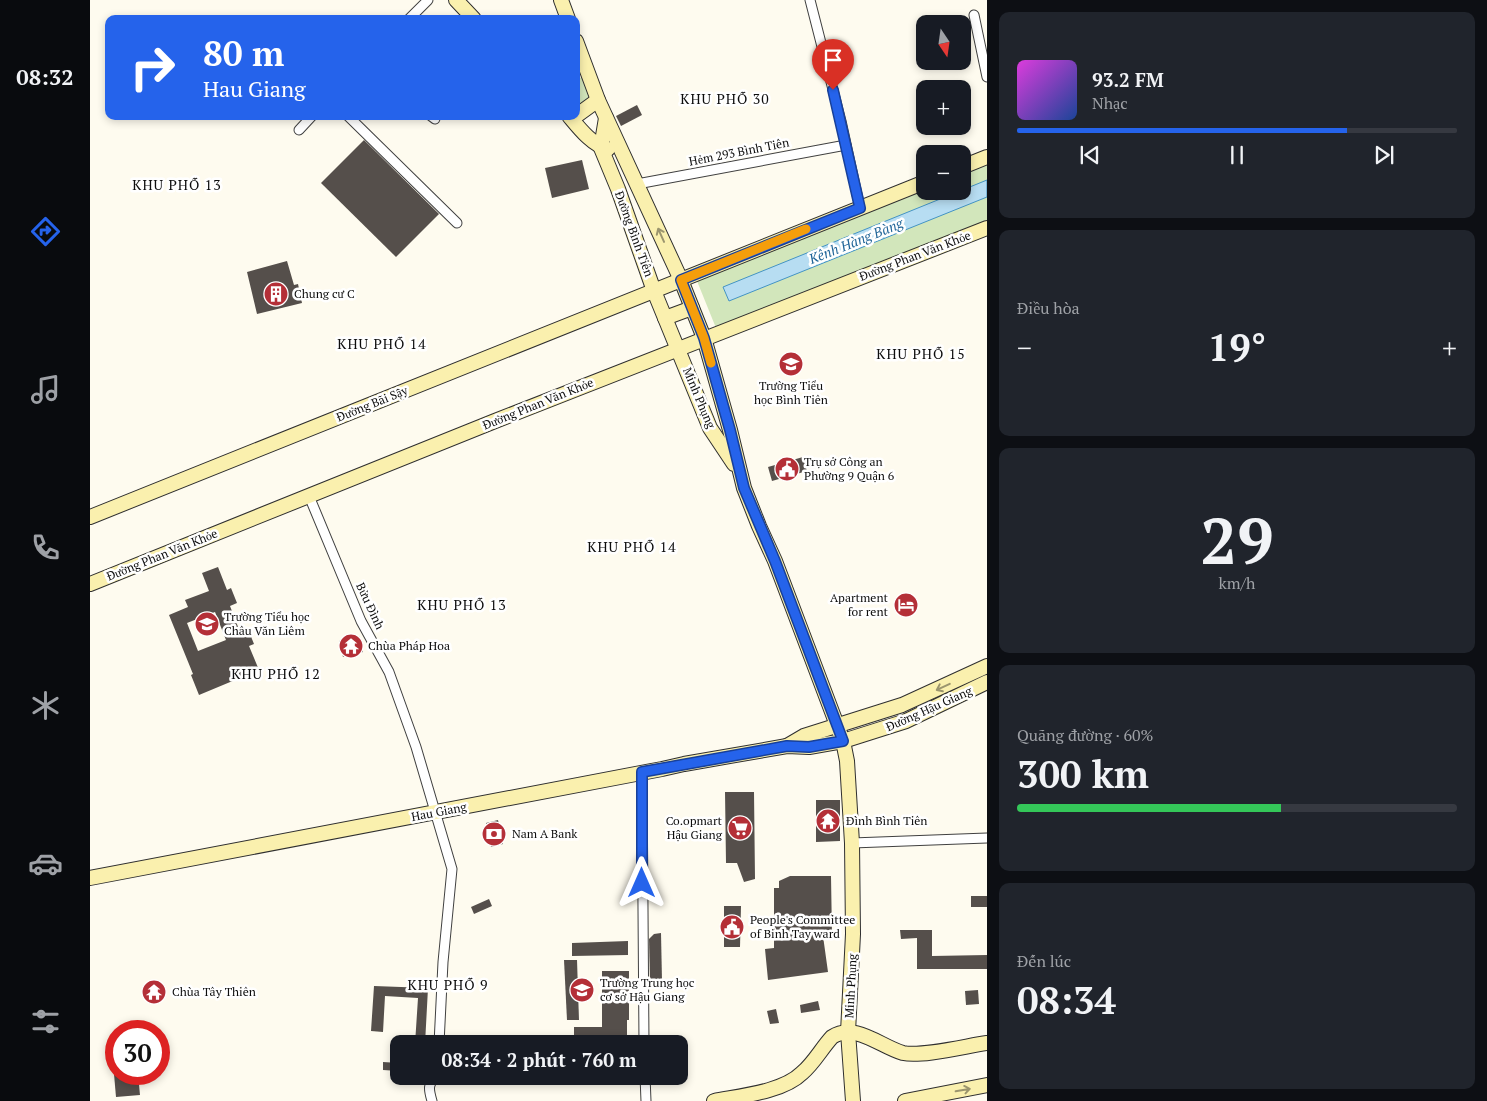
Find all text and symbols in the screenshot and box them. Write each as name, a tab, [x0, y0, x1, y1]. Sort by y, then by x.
north arrow	[916, 15, 971, 70]
map controls	[916, 15, 971, 200]
text: 80 m	[203, 30, 284, 76]
icon: right	[120, 35, 185, 100]
pin	[812, 39, 854, 90]
icon: arrive	[819, 46, 847, 74]
text: 08:32	[16, 62, 74, 91]
text: 93.2 FM	[1092, 67, 1164, 92]
text: Hau Giang	[203, 74, 306, 103]
button: +	[916, 80, 971, 135]
district label: KHU PHỐ 30	[680, 89, 770, 108]
text: Nhạc	[1092, 92, 1128, 114]
street label: Hẻm 293 Bình Tiên	[688, 134, 790, 169]
icon: previous	[1076, 141, 1104, 169]
icon: pause	[1223, 141, 1251, 169]
icon: next	[1370, 141, 1398, 169]
button: −	[916, 145, 971, 200]
district label: KHU PHỐ 13	[132, 175, 222, 194]
street label: Đường Bình Tiên	[612, 189, 657, 279]
water label: Kênh Hàng Bàng	[805, 213, 907, 268]
icon: directions	[28, 214, 63, 249]
street label: Đường Phan Văn Khỏe	[857, 227, 973, 284]
one-way arrow	[655, 228, 665, 243]
building icon: Chung cư C	[263, 281, 289, 307]
place label: Chung cư C	[294, 286, 355, 301]
text: Điều hòa	[1017, 297, 1080, 319]
text: 19°	[1208, 322, 1266, 372]
text: −	[1017, 329, 1032, 366]
text: +	[1442, 329, 1457, 366]
district label: KHU PHỐ 14	[337, 334, 427, 353]
district label: KHU PHỐ 15	[876, 344, 966, 363]
school or university icon: Trường Tiểu học Bình Tiên	[778, 351, 804, 377]
street label: Minh Phụng	[680, 365, 719, 431]
icon: music	[28, 372, 63, 407]
street label: Đường Phan Văn Khỏe	[480, 374, 595, 433]
place label: Trường Tiểu học Bình Tiên	[754, 378, 828, 407]
street label: Đường Bãi Sậy	[334, 382, 410, 425]
place label: Trụ sở Công an Phường 9 Quận 6	[804, 454, 895, 483]
public building icon: Trụ sở Công an Phường 9 Quận 6	[774, 456, 800, 482]
text: 29	[1200, 496, 1274, 583]
street label: Đường Phan Văn Khỏe	[104, 525, 219, 584]
icon: phone	[28, 530, 63, 565]
district label: KHU PHỐ 14	[587, 537, 677, 556]
text: km/h	[1219, 572, 1255, 594]
street label: Bửu Đình	[353, 580, 388, 632]
place label: Apartment for rent	[830, 590, 889, 619]
hotel icon: Apartment for rent	[893, 592, 919, 618]
district label: KHU PHỐ 13	[417, 595, 507, 614]
place label: Trường Tiểu học Châu Văn Liêm	[224, 609, 310, 638]
school or university icon: Trường Tiểu học Châu Văn Liêm	[194, 611, 220, 637]
temple icon: Chùa Pháp Hoa	[338, 633, 364, 659]
place label: Chùa Pháp Hoa	[368, 638, 450, 653]
district label: KHU PHỐ 12	[231, 664, 321, 683]
one-way arrow	[936, 682, 951, 692]
street label: Đường Hậu Giang	[883, 683, 975, 734]
icon: climate	[28, 688, 63, 723]
text: Quãng đường · 60%	[1017, 724, 1153, 746]
text: 300 km	[1017, 749, 1149, 799]
street label: Hau Giang	[410, 799, 468, 824]
temple icon: Đình Bình Tiên	[815, 808, 841, 834]
place label: Co.opmart Hậu Giang	[666, 813, 723, 842]
place label: Đình Bình Tiên	[846, 813, 928, 828]
supermarket icon: Co.opmart Hậu Giang	[727, 815, 753, 841]
bank icon: Nam A Bank	[481, 821, 507, 847]
place label: Nam A Bank	[512, 826, 578, 841]
icon: car	[28, 846, 63, 881]
position arrow	[615, 856, 667, 908]
place label: People's Committee of Binh Tay ward	[750, 912, 855, 941]
public building icon: People's Committee of Binh Tay ward	[719, 914, 745, 940]
text: Đến lúc	[1017, 950, 1071, 972]
street label: Minh Phụng	[841, 953, 860, 1019]
district label: KHU PHỐ 9	[408, 975, 488, 994]
place label: Trường Trung học cơ sở Hậu Giang	[600, 975, 695, 1004]
text: 08:34	[1017, 975, 1116, 1025]
school or university icon: Trường Trung học cơ sở Hậu Giang	[569, 977, 595, 1003]
temple icon: Chùa Tây Thiên	[141, 979, 167, 1005]
place label: Chùa Tây Thiên	[172, 984, 256, 999]
icon: filters	[28, 1004, 63, 1039]
speed limit sign: 30	[105, 1020, 170, 1085]
text: 08:34 · 2 phút · 760 m	[441, 1047, 637, 1072]
one-way arrow	[955, 1084, 971, 1094]

